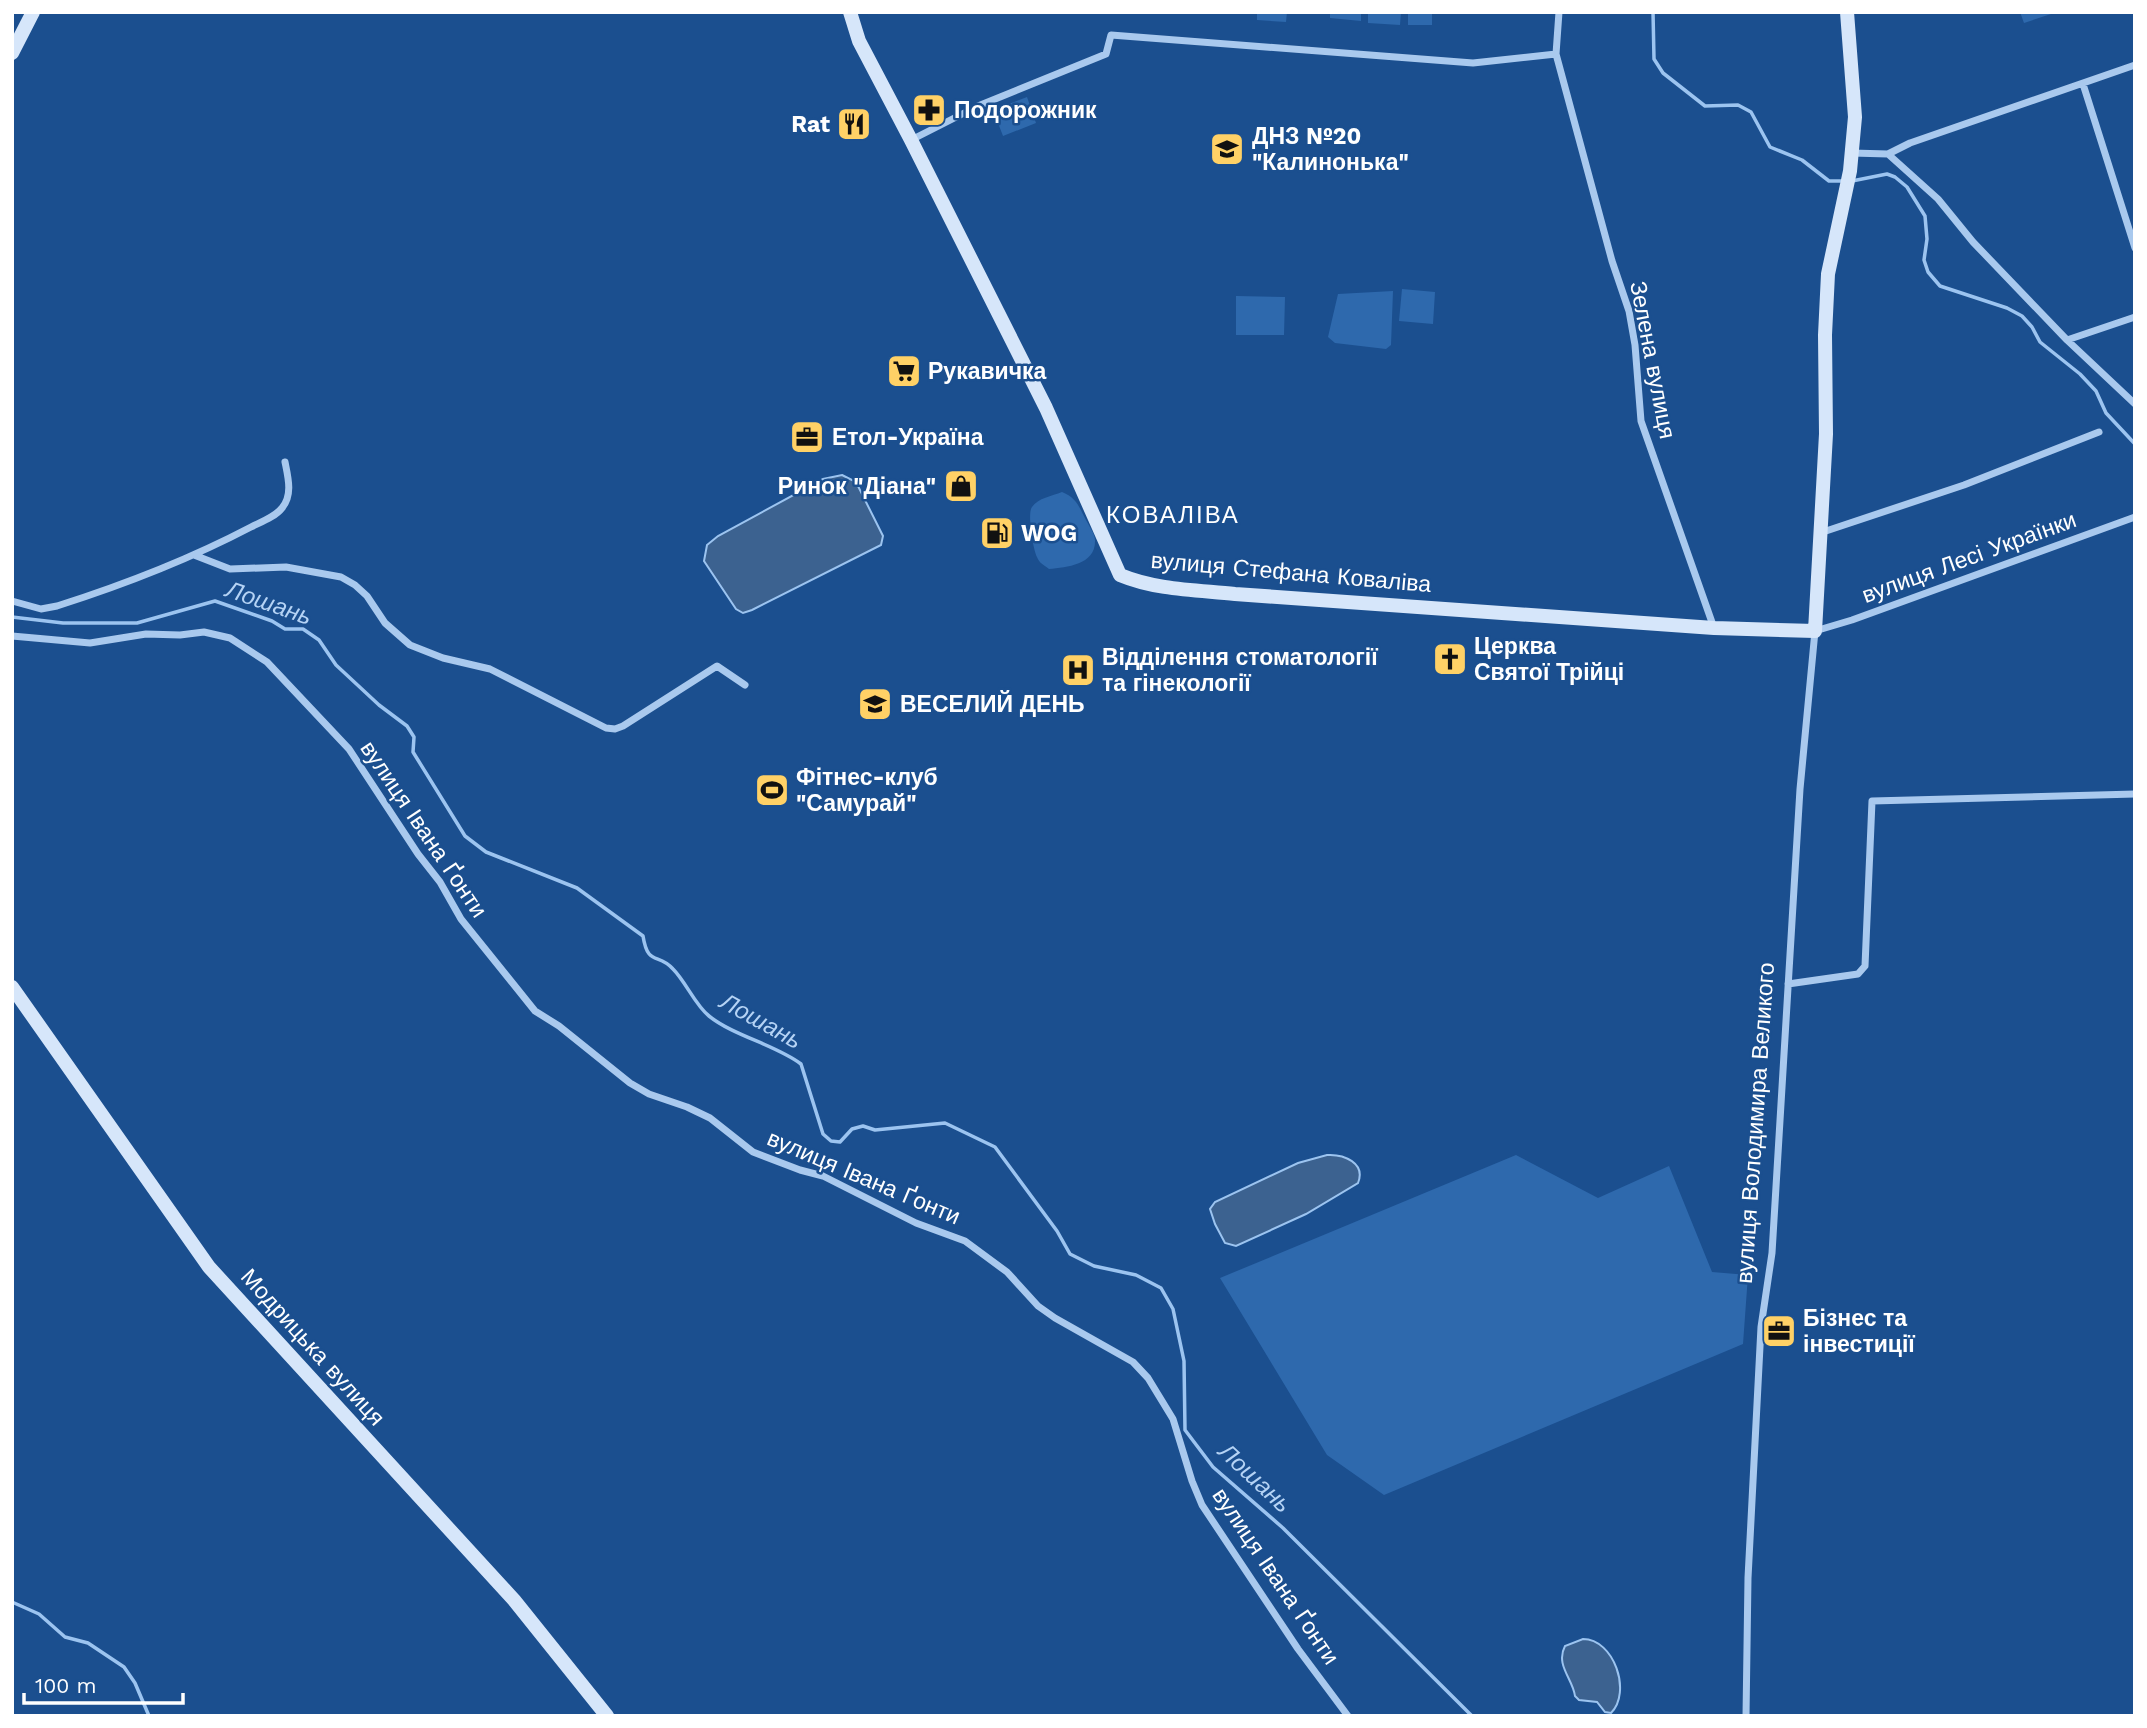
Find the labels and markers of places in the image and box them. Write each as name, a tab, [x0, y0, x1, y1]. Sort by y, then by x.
pharmacy icon: Подорожник	[910, 91, 948, 129]
place label: Подорожник	[954, 97, 1097, 124]
restaurant icon: Rat	[835, 105, 873, 143]
place label: Rat	[791, 111, 830, 138]
place label: ДНЗ №20 "Калинонька"	[1252, 123, 1409, 176]
school or university icon: ДНЗ №20 "Калинонька"	[1208, 130, 1246, 168]
supermarket icon: Рукавичка	[885, 352, 923, 390]
place label: Рукавичка	[928, 358, 1047, 385]
office icon: Етол-Україна	[788, 418, 826, 456]
place label: Етол-Україна	[832, 424, 984, 451]
shop icon: Ринок "Діана"	[942, 467, 980, 505]
place label: Ринок "Діана"	[778, 473, 936, 500]
fuel station icon: WOG	[978, 514, 1016, 552]
place label: WOG	[1021, 520, 1077, 547]
place label: Церква Святої Трійці	[1474, 633, 1624, 686]
church icon: Церква Святої Трійці	[1431, 640, 1469, 678]
place label: Відділення стоматології та гінекології	[1102, 644, 1378, 697]
hospital icon: Відділення стоматології та гінекології	[1059, 651, 1097, 689]
school or university icon: ВЕСЕЛИЙ ДЕНЬ	[856, 685, 894, 723]
place label: ВЕСЕЛИЙ ДЕНЬ	[900, 690, 1085, 718]
place label: Фітнес-клуб "Самурай"	[796, 764, 938, 817]
sports icon: Фітнес-клуб "Самурай"	[753, 771, 791, 809]
place label: Бізнес та інвестиції	[1803, 1305, 1915, 1358]
office icon: Бізнес та інвестиції	[1760, 1312, 1798, 1350]

